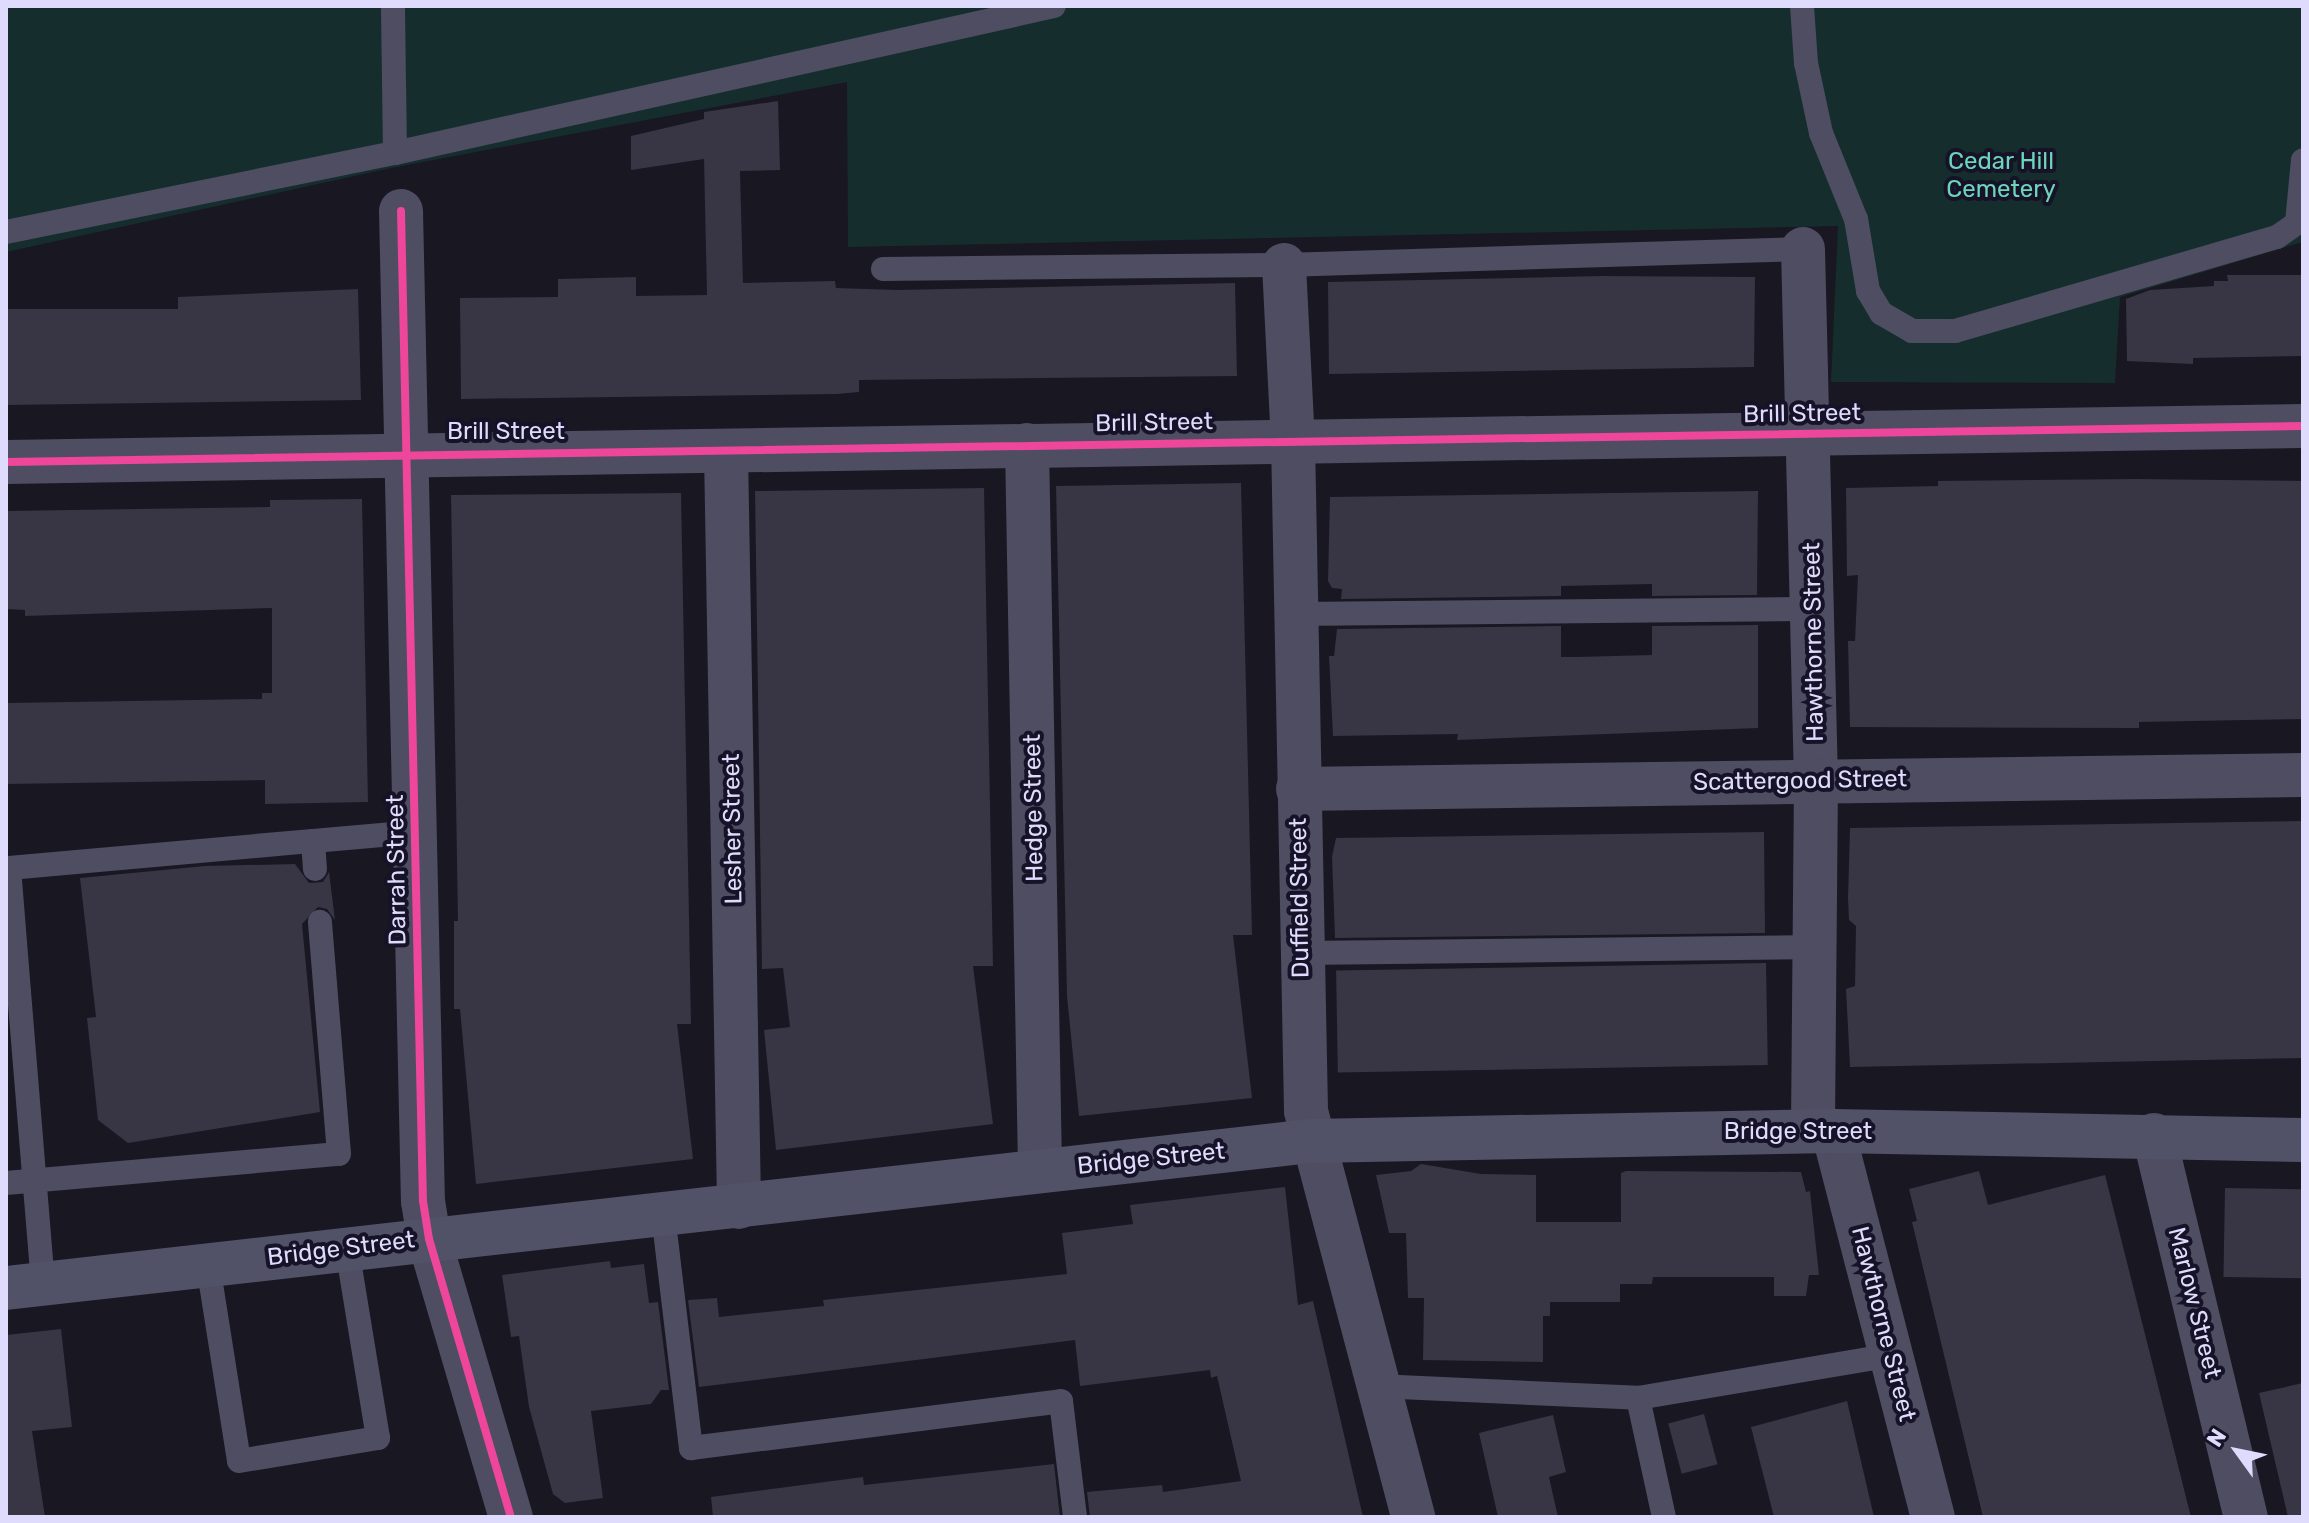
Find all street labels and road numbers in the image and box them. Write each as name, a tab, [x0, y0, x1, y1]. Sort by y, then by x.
street label: Brill Street	[1743, 399, 1861, 429]
street label: Brill Street	[1095, 408, 1213, 438]
street label: Brill Street	[447, 418, 565, 446]
street label: Hawthorne Street	[1798, 542, 1830, 742]
street label: Hedge Street	[1018, 734, 1050, 882]
street label: Lesher Street	[717, 753, 749, 905]
street label: Scattergood Street	[1693, 765, 1907, 797]
street label: Darrah Street	[381, 794, 413, 946]
street label: Duffield Street	[1284, 818, 1316, 978]
street label: Bridge Street	[1724, 1118, 1872, 1146]
street label: Bridge Street	[1076, 1137, 1226, 1181]
street label: Hawthorne Street	[1845, 1224, 1921, 1424]
street label: Marlow Street	[2161, 1224, 2227, 1382]
street label: Bridge Street	[266, 1226, 416, 1272]

